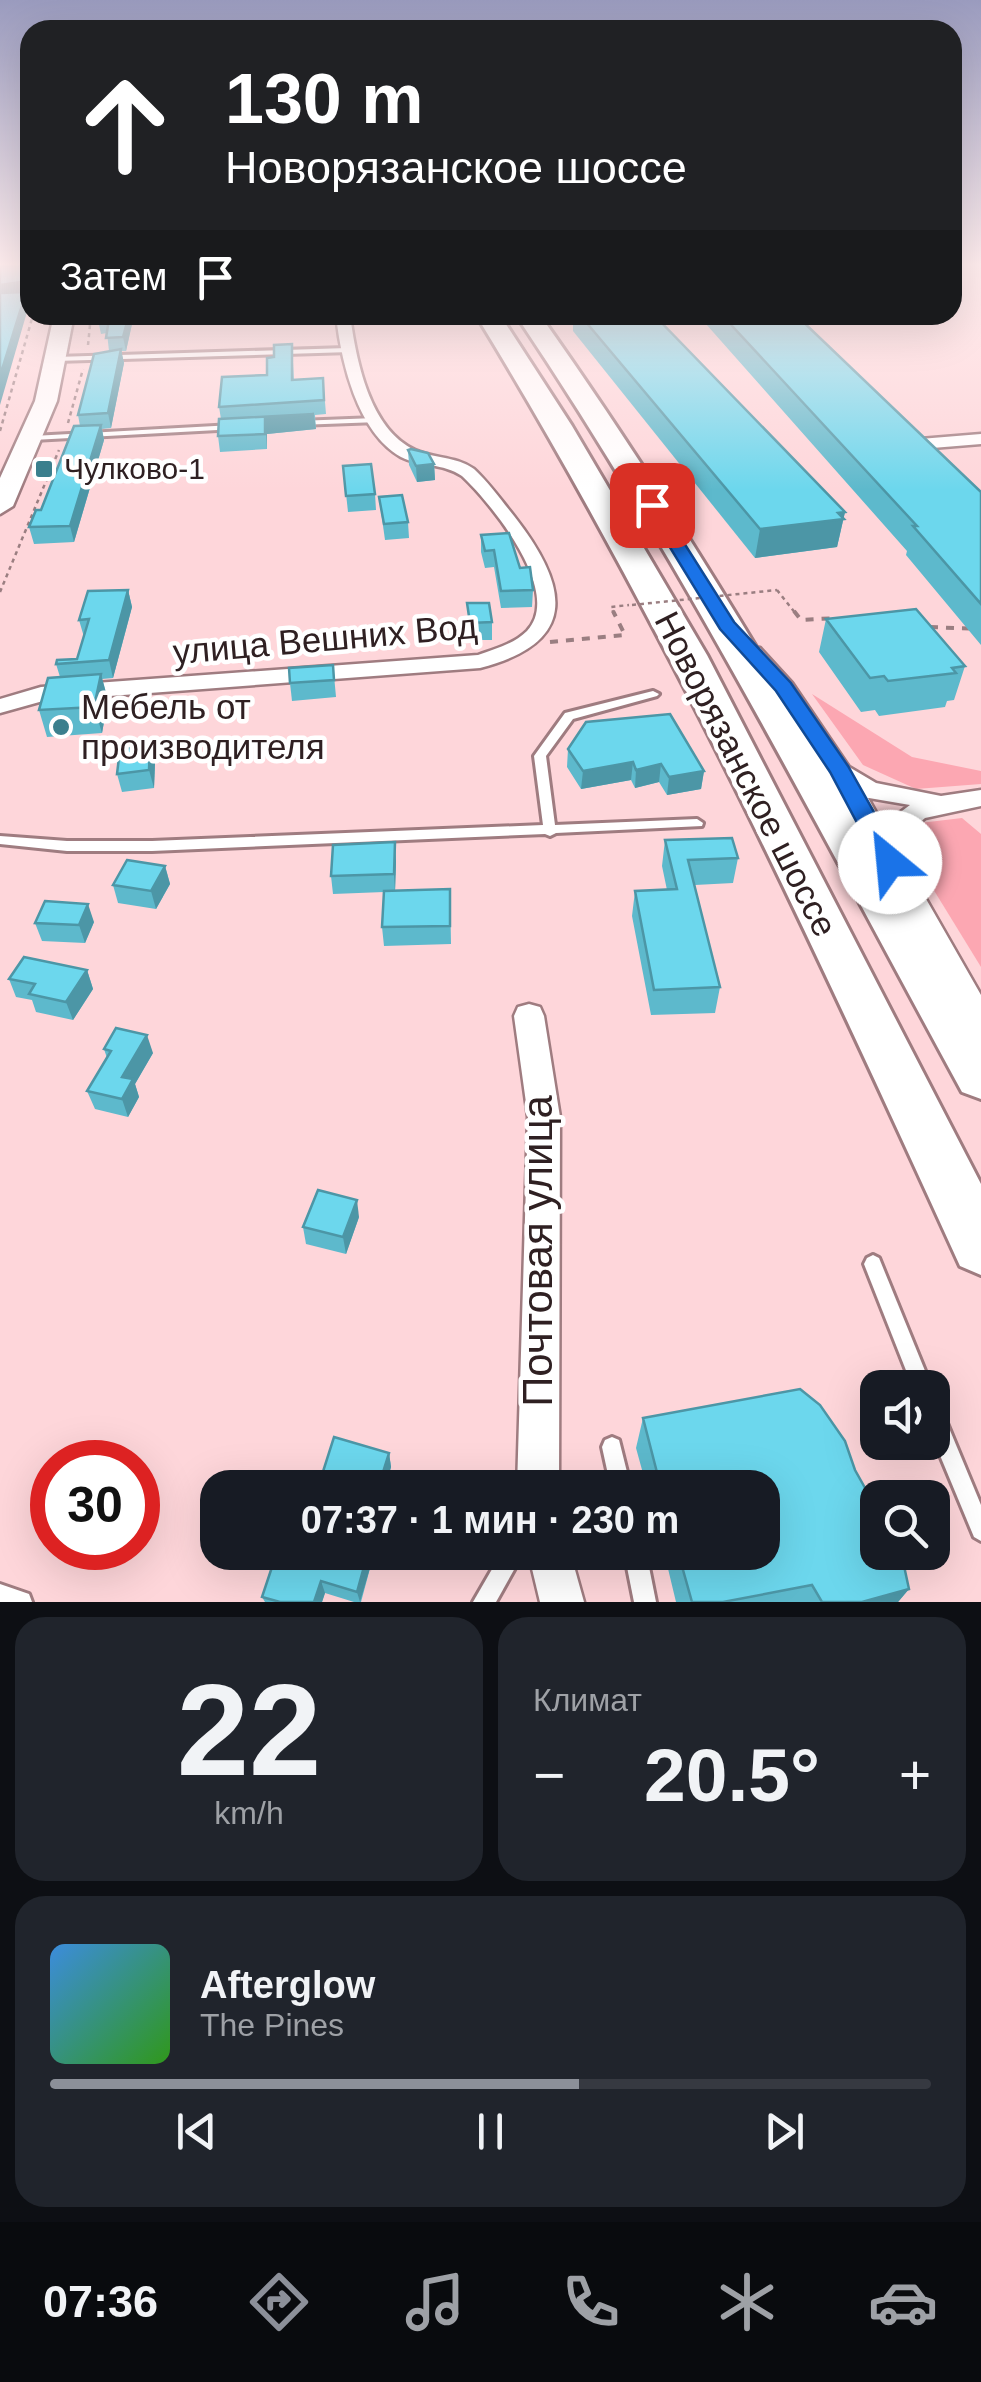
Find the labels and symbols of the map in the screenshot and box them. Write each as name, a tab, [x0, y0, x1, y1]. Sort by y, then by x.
place label: Чулково-1	[64, 452, 205, 485]
marker: Чулково-1	[33, 458, 55, 480]
pin	[610, 463, 695, 548]
street label: Новорязанское шоссе	[648, 605, 845, 943]
street label: улица Вешних Вод	[171, 606, 479, 671]
place label: Мебель от производителя	[81, 687, 325, 766]
marker: Мебель от производителя	[50, 716, 72, 738]
position arrow	[838, 810, 942, 914]
street label: Почтовая улица	[514, 1095, 561, 1407]
speed limit sign: 30	[30, 1440, 160, 1570]

